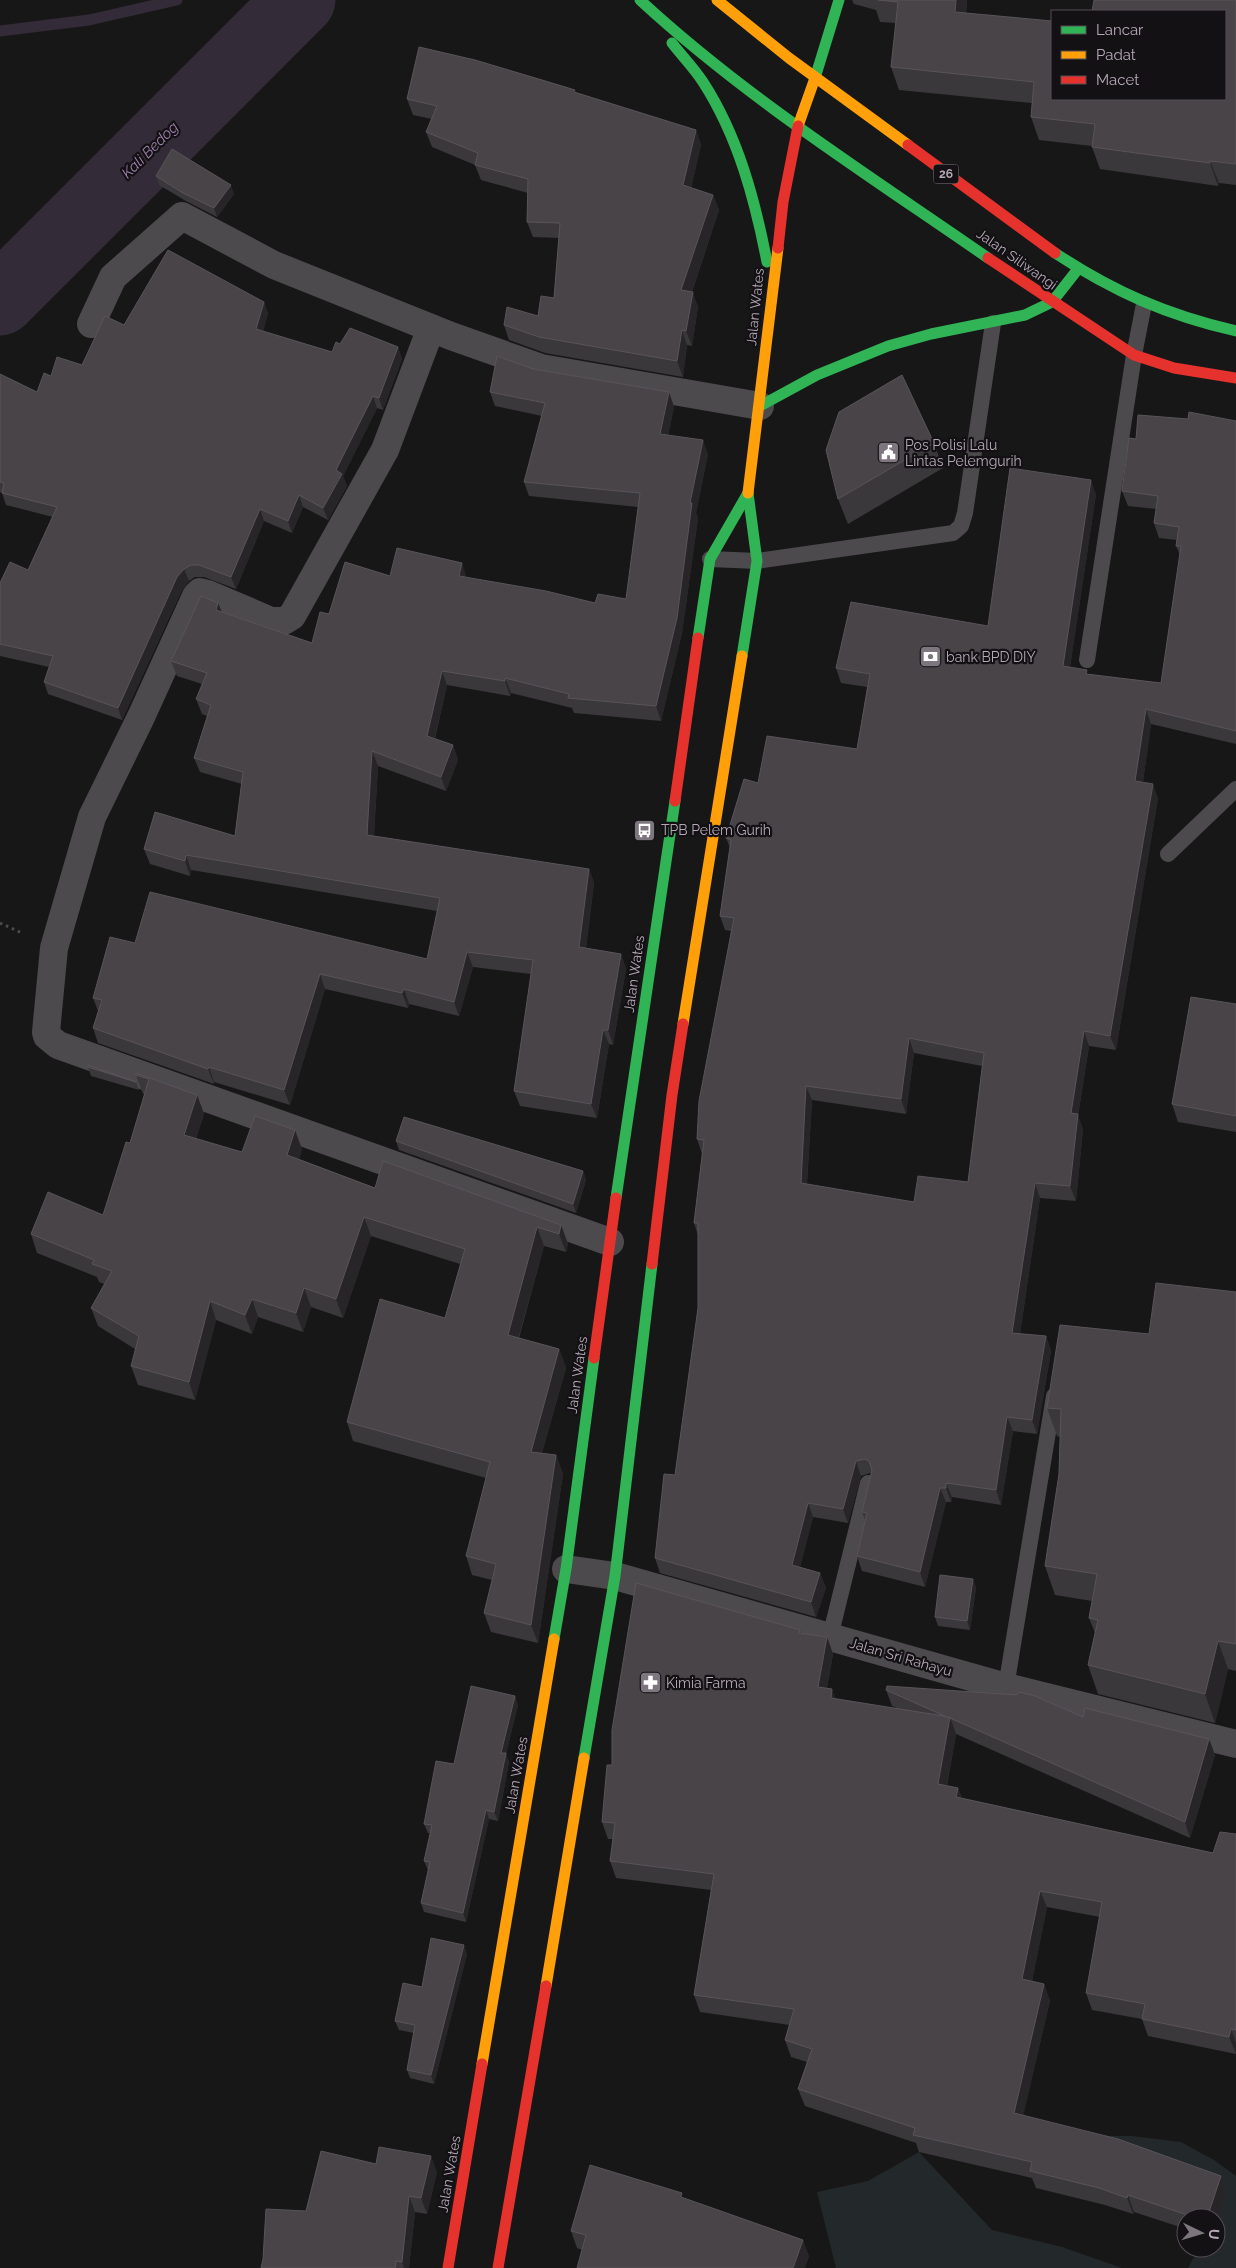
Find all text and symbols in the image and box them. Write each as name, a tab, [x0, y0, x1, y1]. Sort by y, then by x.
legend	[1051, 10, 1226, 100]
text: Lancar	[1096, 21, 1144, 39]
text: Padat	[1096, 46, 1136, 64]
text: Macet	[1096, 71, 1139, 89]
water label: Kali Bedog	[118, 118, 182, 182]
road number: 26	[934, 164, 958, 183]
street label: Jalan Siliwangi	[974, 225, 1060, 293]
street label: Jalan Wates	[743, 267, 767, 347]
place label: Pos Polisi Lalu Lintas Pelemgurih	[905, 437, 1022, 469]
public building icon: Pos Polisi Lalu Lintas Pelemgurih	[877, 441, 901, 465]
bank icon: bank BPD DIY	[918, 645, 942, 669]
place label: bank BPD DIY	[946, 649, 1036, 665]
bus stop icon: TPB Pelem Gurih	[633, 818, 657, 842]
place label: TPB Pelem Gurih	[661, 822, 771, 838]
street label: Jalan Wates	[621, 934, 647, 1014]
street label: Jalan Wates	[564, 1335, 590, 1415]
street label: Jalan Sri Rahayu	[848, 1635, 954, 1679]
pharmacy icon: Kimia Farma	[638, 1671, 662, 1695]
place label: Kimia Farma	[666, 1675, 746, 1691]
street label: Jalan Wates	[501, 1735, 531, 1815]
street label: Jalan Wates	[434, 2134, 464, 2214]
north arrow	[1176, 2208, 1226, 2258]
text: U	[1206, 2228, 1222, 2240]

